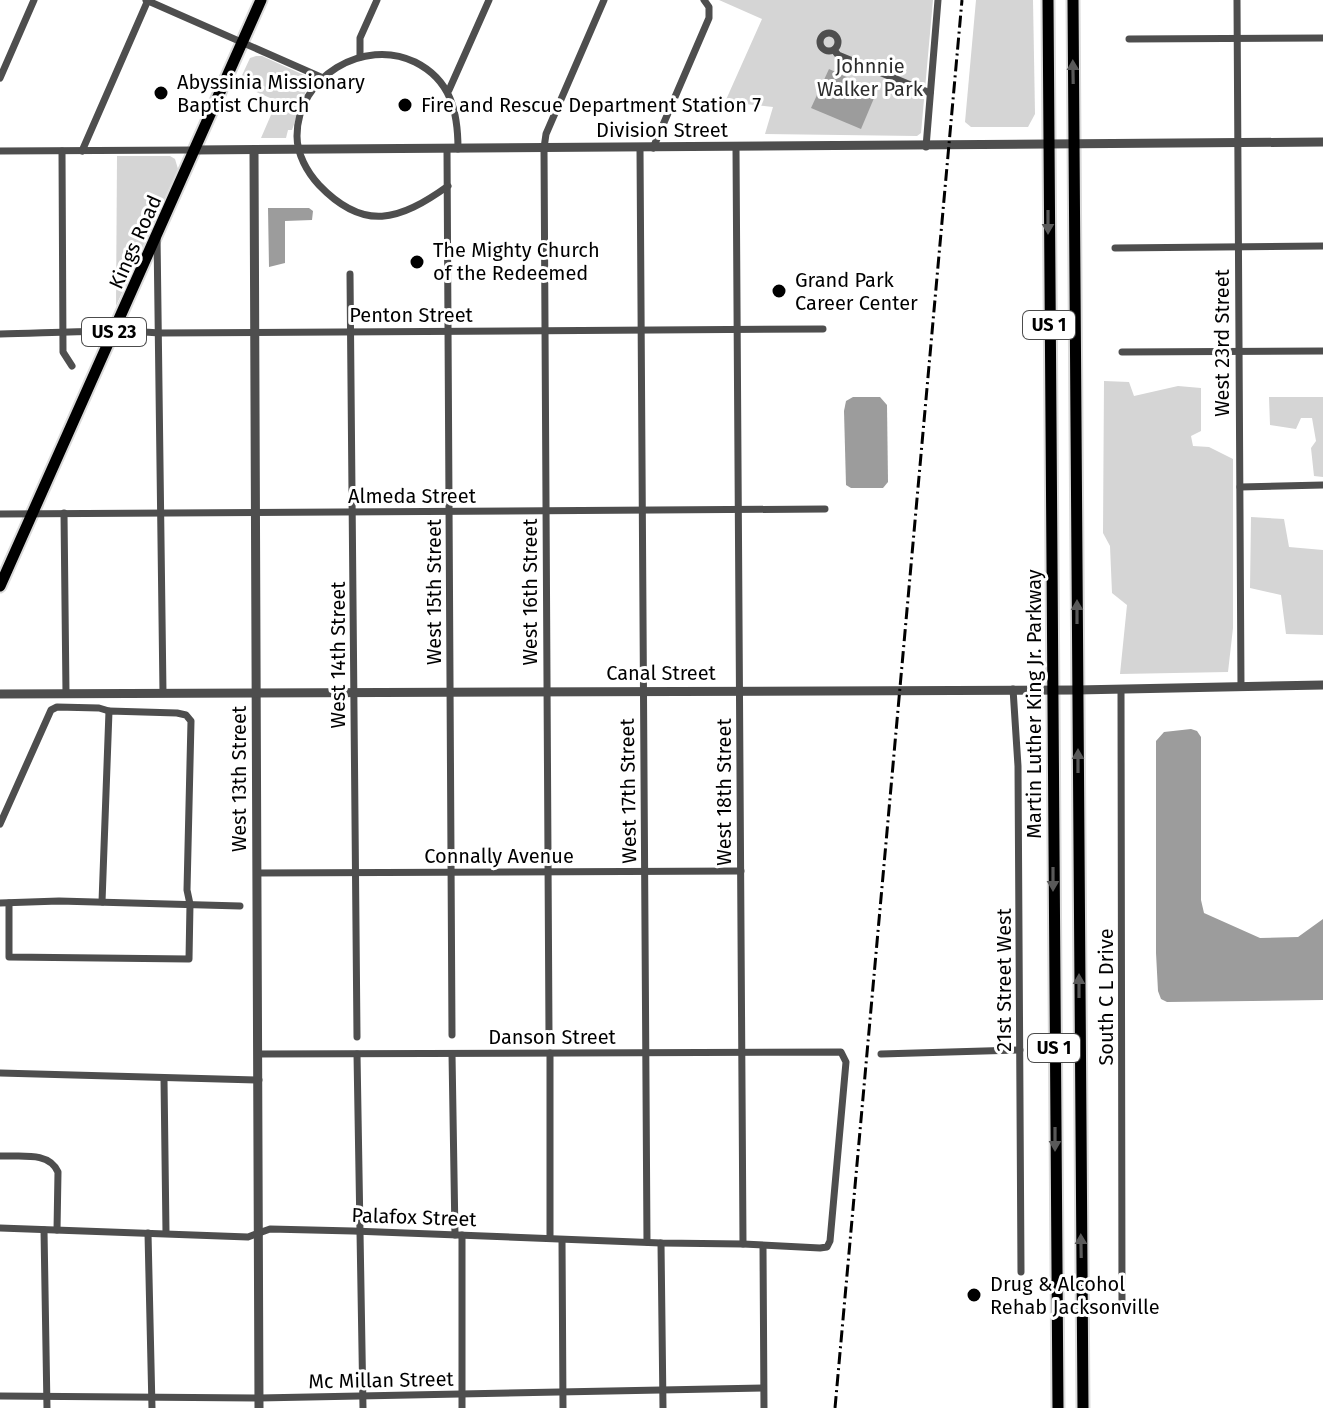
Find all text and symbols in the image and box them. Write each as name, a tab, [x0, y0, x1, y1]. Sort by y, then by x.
park label: Johnnie Walker Park	[817, 54, 924, 101]
one-way arrow	[1067, 59, 1080, 84]
place label: Abyssinia Missionary Baptist Church	[177, 70, 365, 117]
marker: Abyssinia Missionary Baptist Church	[152, 84, 170, 102]
place label: Fire and Rescue Department Station 7	[421, 93, 761, 117]
marker: Fire and Rescue Department Station 7	[396, 96, 414, 114]
street label: Division Street	[596, 118, 729, 142]
street label: Kings Road	[104, 191, 166, 293]
one-way arrow	[1042, 210, 1055, 235]
place label: The Mighty Church of the Redeemed	[433, 238, 600, 285]
marker: The Mighty Church of the Redeemed	[408, 253, 426, 271]
place label: Grand Park Career Center	[795, 268, 918, 315]
street label: West 23rd Street	[1210, 268, 1234, 417]
marker: Grand Park Career Center	[770, 282, 788, 300]
street label: Penton Street	[349, 303, 474, 327]
road number: US 1	[1023, 311, 1075, 339]
road number: US 23	[82, 318, 146, 346]
street label: Almeda Street	[348, 484, 477, 508]
street label: West 15th Street	[422, 518, 446, 665]
street label: West 16th Street	[518, 518, 542, 665]
street label: Martin Luther King Jr. Parkway	[1022, 569, 1046, 839]
street label: West 14th Street	[326, 581, 350, 728]
one-way arrow	[1071, 599, 1083, 624]
street label: Canal Street	[606, 661, 717, 685]
street label: West 13th Street	[227, 705, 251, 852]
street label: West 17th Street	[615, 717, 641, 864]
street label: West 18th Street	[712, 718, 736, 866]
one-way arrow	[1072, 748, 1084, 773]
street label: Connally Avenue	[424, 844, 574, 868]
one-way arrow	[1047, 867, 1059, 892]
street label: 21st Street West	[992, 908, 1016, 1052]
street label: South C L Drive	[1094, 928, 1118, 1066]
one-way arrow	[1073, 973, 1085, 998]
street label: Danson Street	[488, 1025, 617, 1049]
road number: US 1	[1028, 1034, 1080, 1062]
one-way arrow	[1048, 1127, 1061, 1152]
street label: Palafox Street	[351, 1203, 478, 1231]
one-way arrow	[1075, 1233, 1087, 1258]
place label: Drug & Alcohol Rehab Jacksonville	[990, 1272, 1160, 1319]
marker: Drug & Alcohol Rehab Jacksonville	[965, 1286, 983, 1304]
street label: Mc Millan Street	[308, 1367, 455, 1393]

